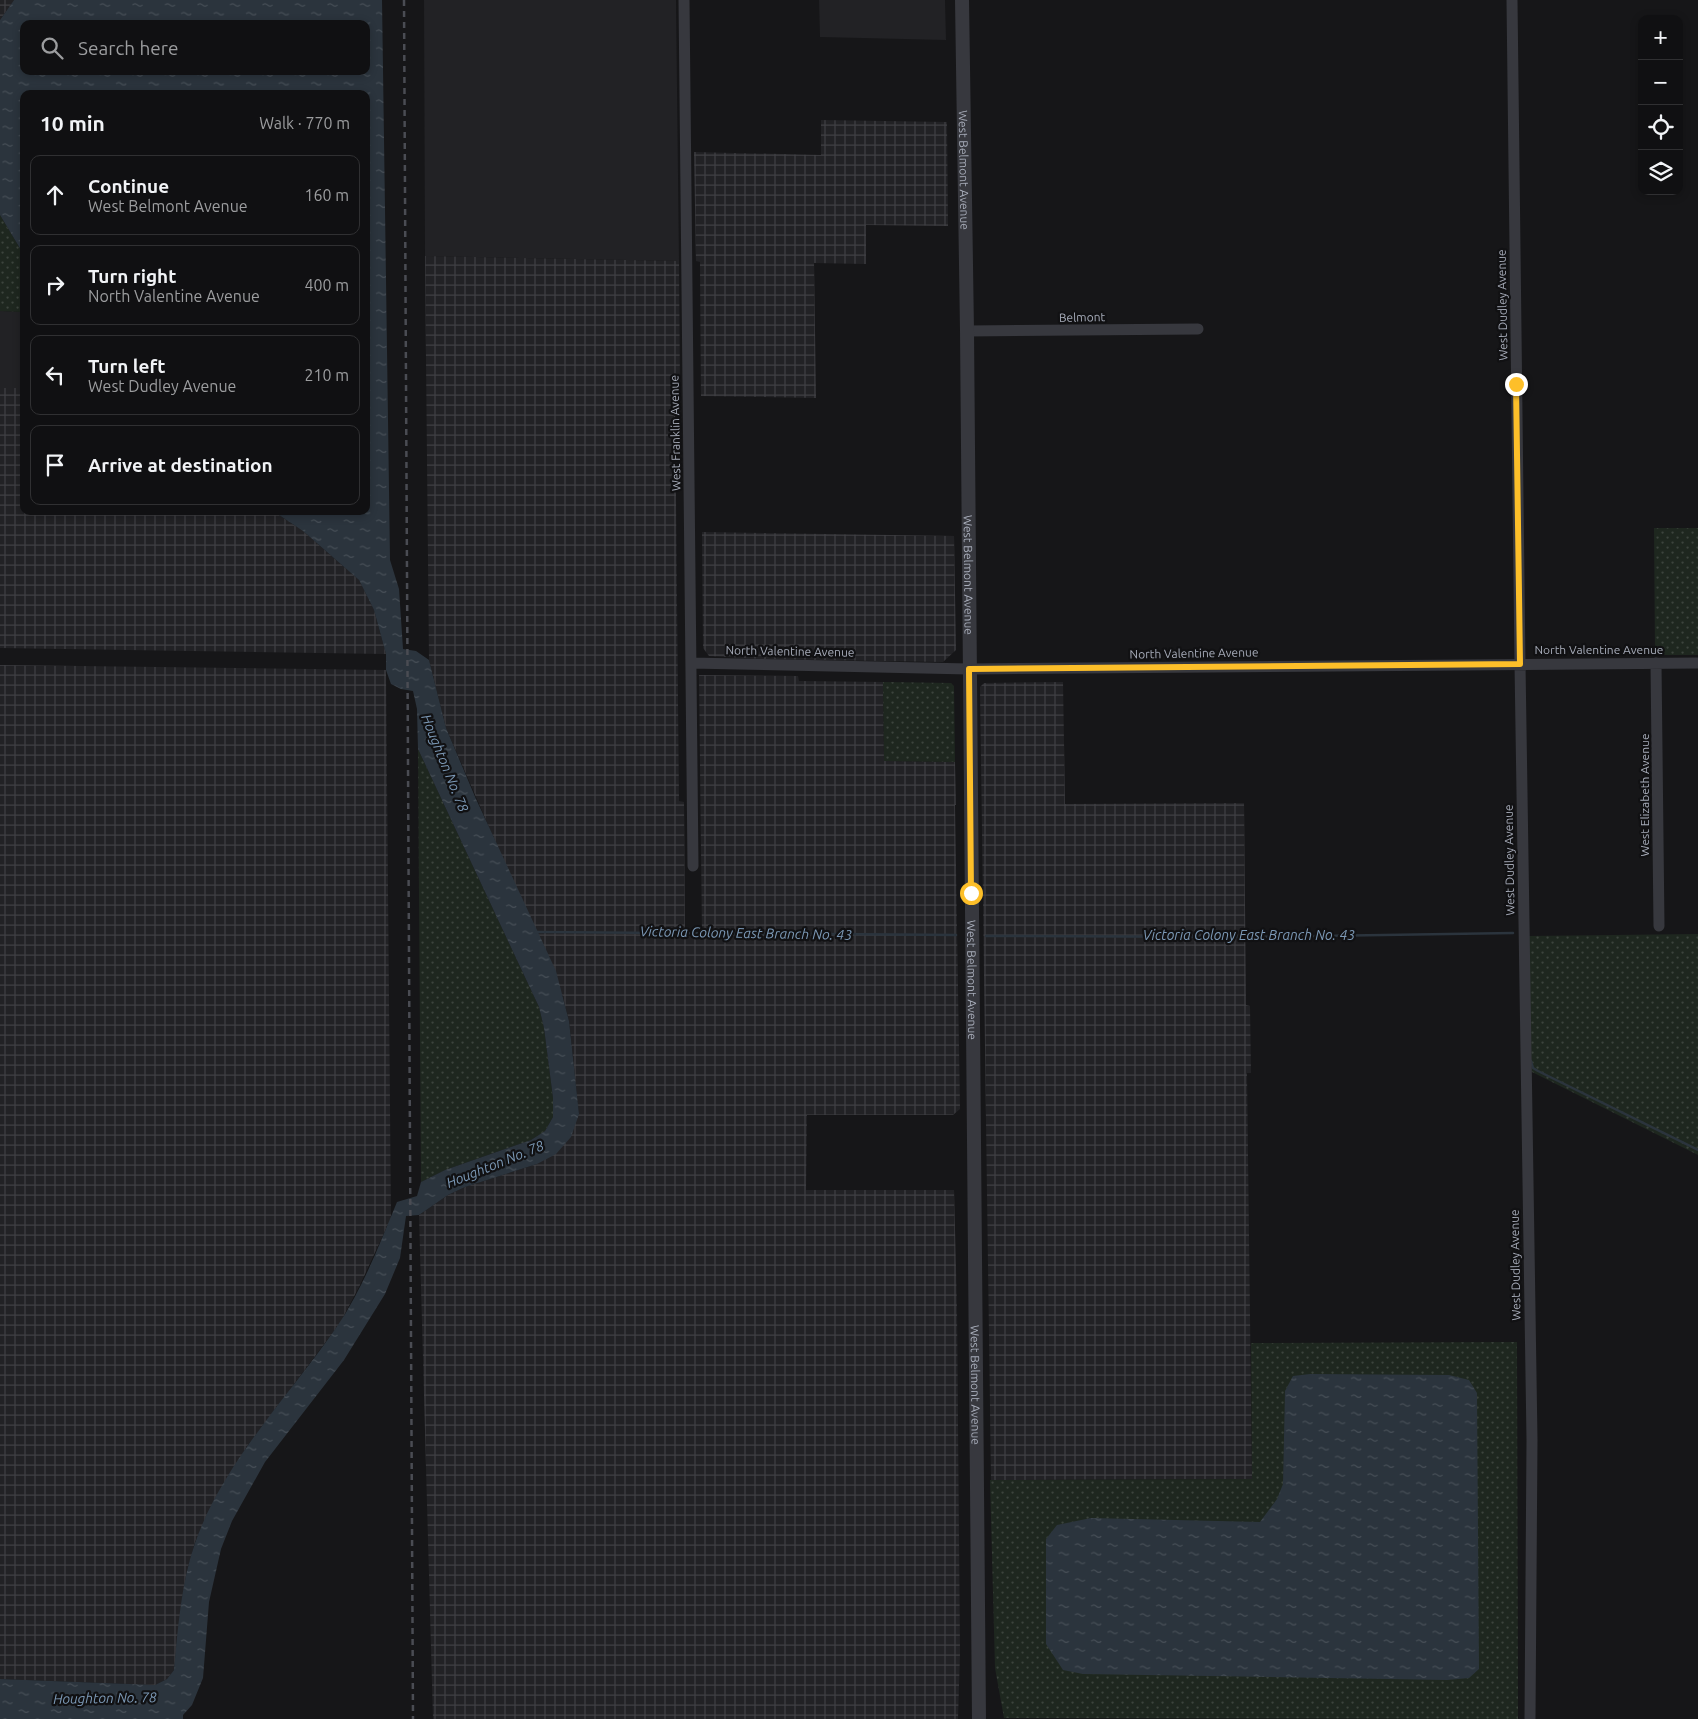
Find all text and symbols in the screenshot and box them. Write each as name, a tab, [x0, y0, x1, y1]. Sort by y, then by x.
map controls	[1638, 15, 1683, 195]
button: +	[1638, 15, 1683, 60]
search box	[20, 20, 370, 75]
icon: search	[38, 34, 66, 62]
text: Search here	[78, 37, 178, 59]
button: −	[1638, 60, 1683, 105]
button: locate	[1638, 105, 1683, 150]
street label: West Belmont Avenue	[957, 110, 972, 230]
text: 10 min	[40, 111, 105, 135]
text: Walk · 770 m	[259, 114, 350, 132]
button: layers	[1638, 150, 1683, 195]
text: Continue	[88, 175, 169, 197]
icon: ahead	[41, 181, 69, 209]
text: 160 m	[304, 186, 349, 204]
text: West Belmont Avenue	[88, 197, 248, 215]
street label: West Dudley Avenue	[1495, 249, 1509, 361]
text: Turn right	[88, 265, 176, 287]
icon: right	[41, 271, 69, 299]
text: 400 m	[304, 276, 349, 294]
text: North Valentine Avenue	[88, 287, 260, 305]
street label: Belmont	[1059, 310, 1106, 324]
text: Turn left	[88, 355, 166, 377]
icon: left	[41, 361, 69, 389]
text: 210 m	[304, 366, 349, 384]
route end	[1505, 373, 1528, 396]
street label: West Franklin Avenue	[667, 375, 683, 491]
text: West Dudley Avenue	[88, 377, 236, 395]
icon: arrive	[41, 451, 69, 479]
text: Arrive at destination	[88, 454, 273, 476]
street label: West Belmont Avenue	[962, 515, 976, 635]
street label: North Valentine Avenue	[725, 643, 855, 659]
street label: North Valentine Avenue	[1535, 643, 1663, 656]
street label: North Valentine Avenue	[1129, 645, 1259, 661]
water label: Houghton No. 78	[418, 712, 472, 814]
street label: West Elizabeth Avenue	[1638, 733, 1651, 857]
street label: West Dudley Avenue	[1502, 804, 1516, 916]
route start	[960, 882, 983, 905]
street label: West Belmont Avenue	[966, 920, 980, 1040]
water label: Victoria Colony East Branch No. 43	[640, 923, 852, 943]
water label: Victoria Colony East Branch No. 43	[1143, 927, 1355, 943]
water label: Houghton No. 78	[444, 1137, 546, 1191]
street label: West Dudley Avenue	[1508, 1209, 1522, 1321]
street label: West Belmont Avenue	[969, 1325, 983, 1445]
water label: Houghton No. 78	[53, 1689, 157, 1707]

